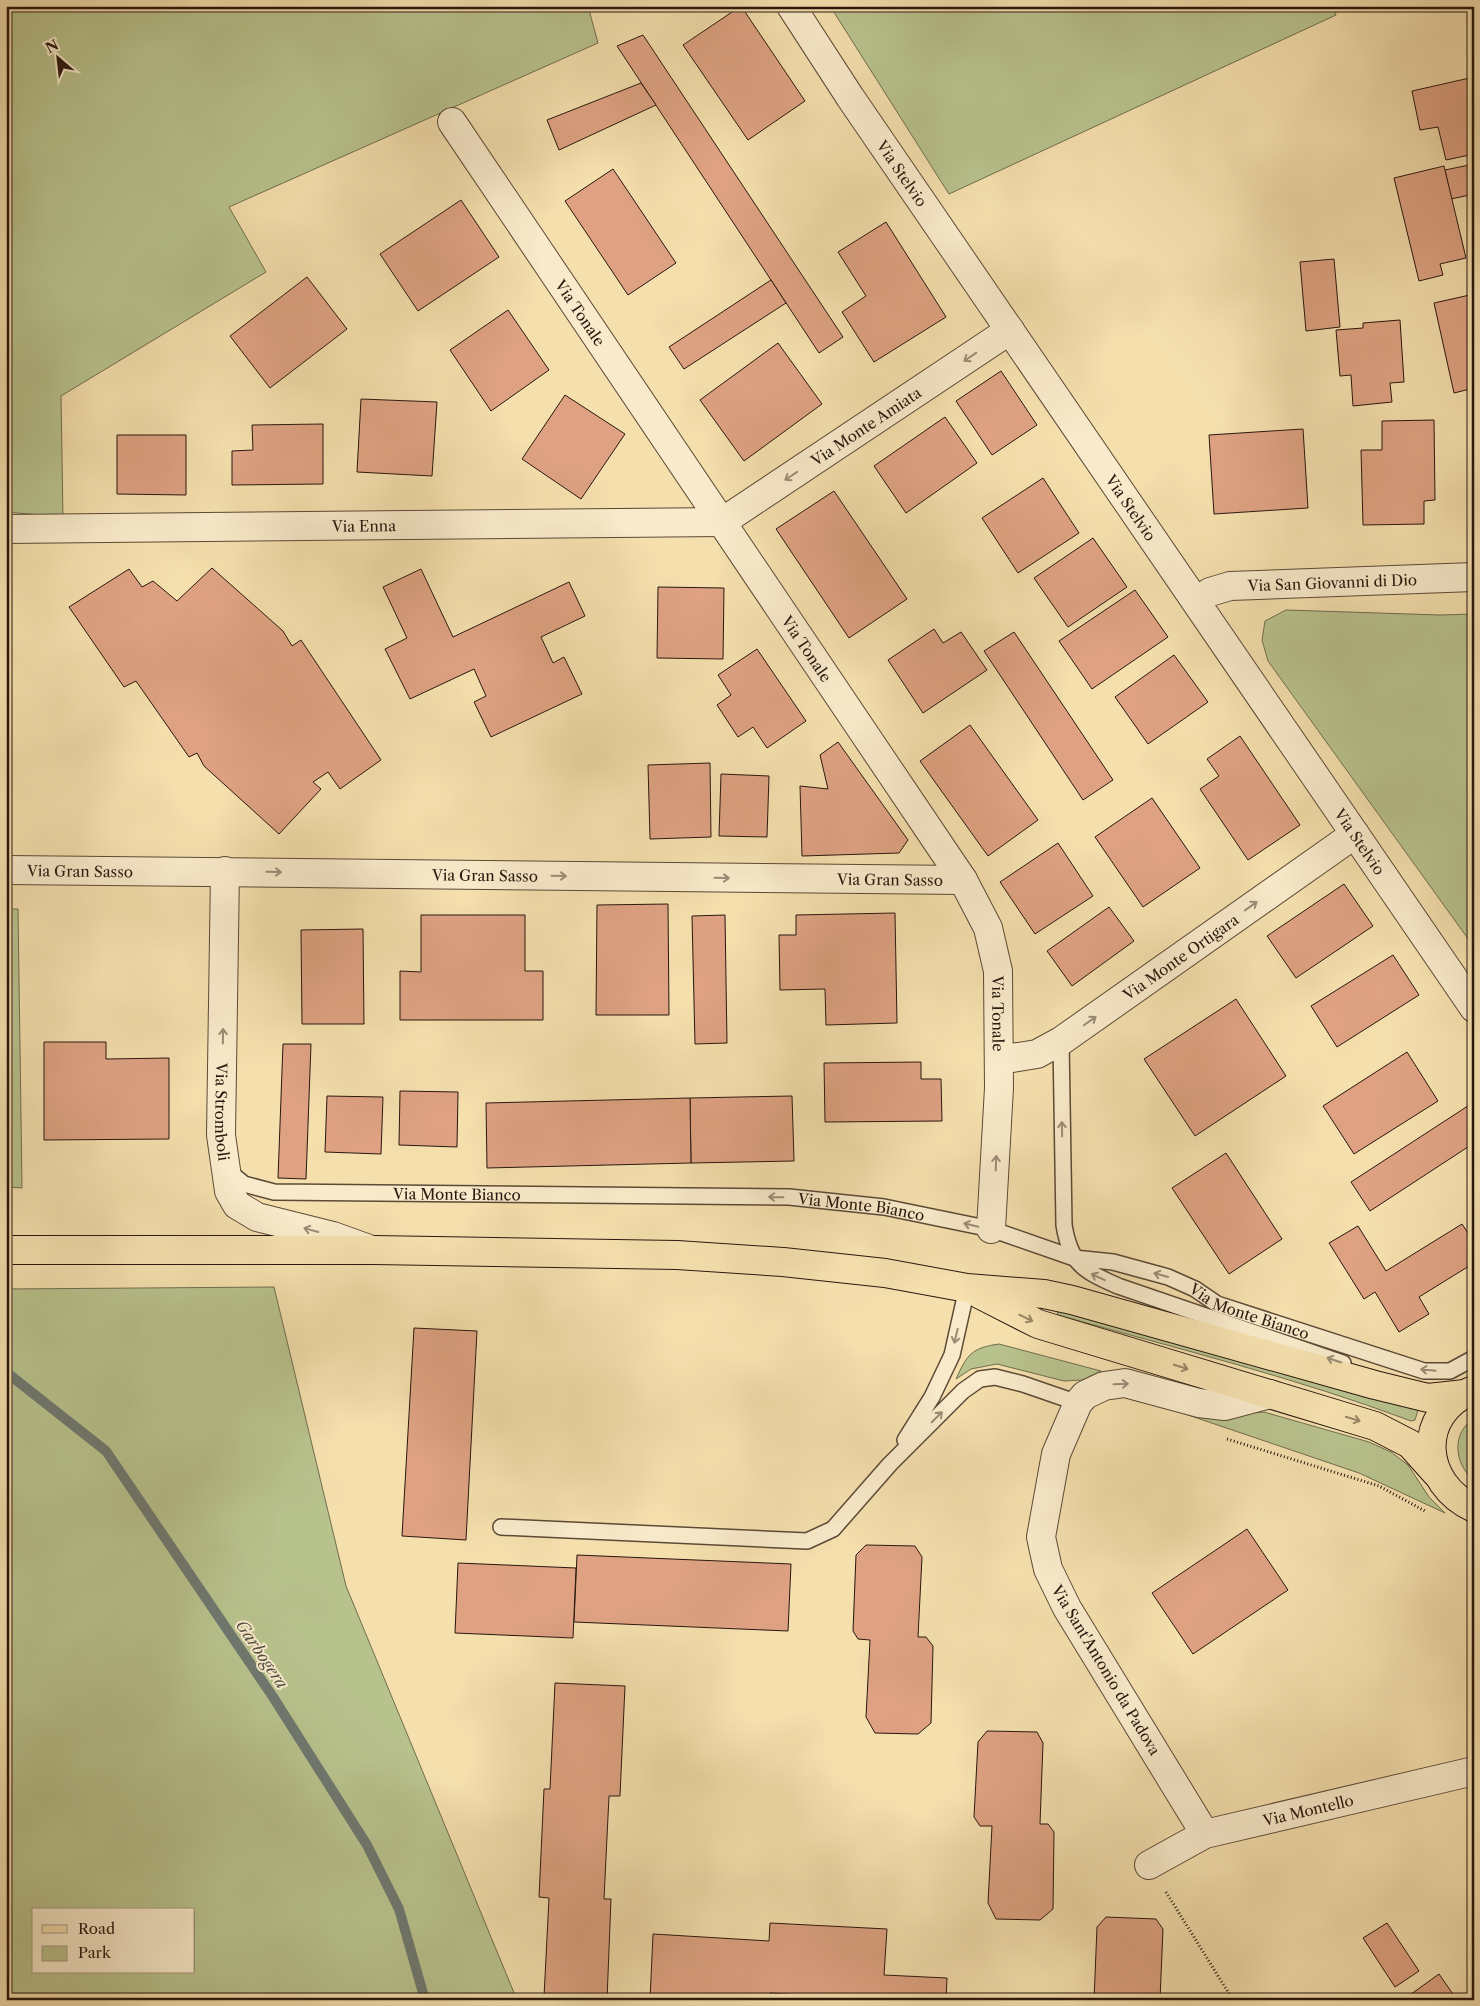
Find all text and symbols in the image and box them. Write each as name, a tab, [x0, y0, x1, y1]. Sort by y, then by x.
north arrow	[32, 32, 82, 82]
text: N	[42, 36, 61, 57]
street label: Via Stelvio	[872, 136, 932, 210]
street label: Via Tonale	[551, 275, 610, 350]
one-way arrow	[963, 353, 977, 363]
street label: Via Monte Amiata	[806, 382, 925, 470]
street label: Via Stelvio	[1101, 470, 1161, 544]
one-way arrow	[784, 471, 798, 481]
street label: Via Enna	[331, 516, 396, 535]
street label: Via San Giovanni di Dio	[1246, 570, 1417, 595]
street label: Via Tonale	[777, 611, 836, 685]
street label: Via Stelvio	[1330, 804, 1389, 878]
street label: Via Gran Sasso	[26, 861, 133, 881]
street label: Via Gran Sasso	[431, 865, 538, 885]
one-way arrow	[266, 867, 282, 877]
street label: Via Gran Sasso	[836, 869, 943, 889]
one-way arrow	[550, 871, 567, 881]
one-way arrow	[713, 873, 729, 883]
one-way arrow	[1244, 901, 1258, 911]
street label: Via Monte Ortigara	[1118, 910, 1242, 1005]
street label: Via Tonale	[989, 975, 1008, 1052]
one-way arrow	[1083, 1016, 1097, 1026]
one-way arrow	[219, 1029, 228, 1045]
street label: Via Stromboli	[211, 1062, 234, 1163]
one-way arrow	[1057, 1121, 1067, 1137]
one-way arrow	[991, 1156, 1001, 1172]
street label: Via Monte Bianco	[392, 1184, 521, 1204]
street label: Via Monte Bianco	[796, 1188, 926, 1225]
one-way arrow	[768, 1192, 784, 1202]
one-way arrow	[963, 1220, 979, 1229]
one-way arrow	[303, 1225, 319, 1234]
one-way arrow	[1153, 1270, 1169, 1280]
one-way arrow	[1091, 1272, 1106, 1282]
street label: Via Monte Bianco	[1185, 1278, 1312, 1343]
one-way arrow	[1018, 1313, 1033, 1323]
one-way arrow	[951, 1327, 960, 1343]
one-way arrow	[1327, 1355, 1342, 1364]
one-way arrow	[1172, 1362, 1188, 1372]
one-way arrow	[1421, 1365, 1437, 1375]
one-way arrow	[1113, 1380, 1129, 1389]
one-way arrow	[931, 1411, 943, 1423]
one-way arrow	[1345, 1415, 1361, 1425]
street label: Via Sant'Antonio da Padova	[1047, 1581, 1164, 1759]
water label: Garbogera	[232, 1616, 293, 1693]
street label: Via Montello	[1260, 1790, 1355, 1830]
legend	[32, 1908, 195, 1974]
text: Road	[78, 1919, 115, 1938]
text: Park	[78, 1943, 112, 1962]

